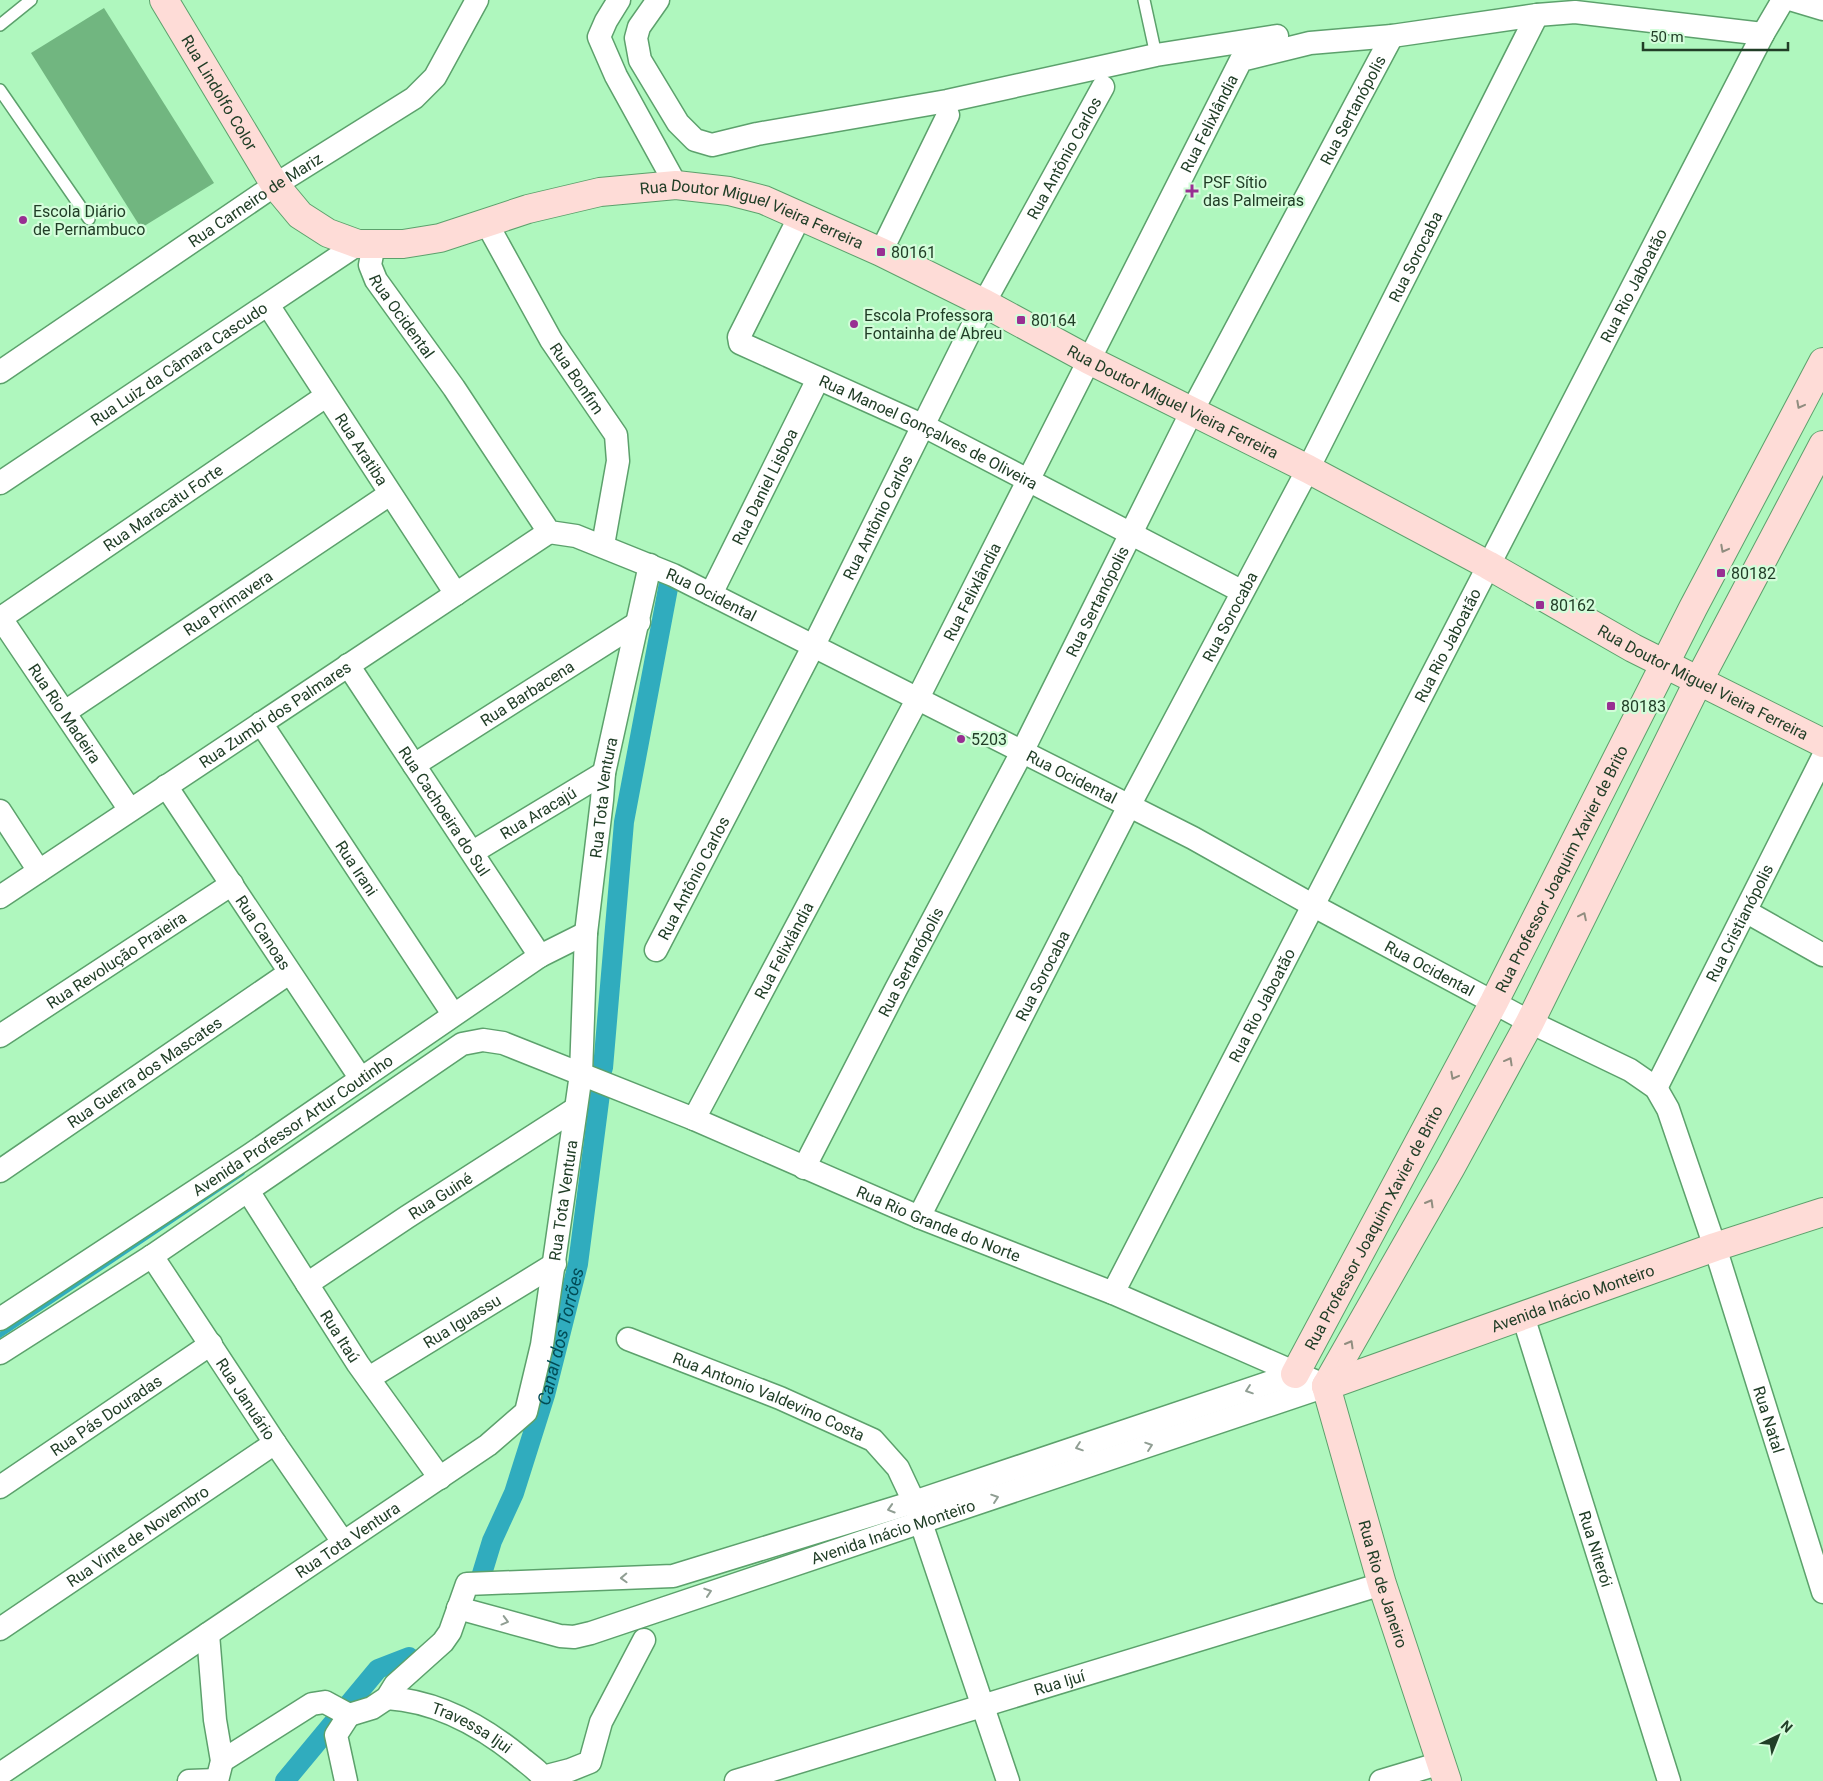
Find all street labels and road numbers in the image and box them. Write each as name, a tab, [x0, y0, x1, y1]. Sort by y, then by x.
street label: Rua Lindolfo Color	[178, 31, 262, 154]
street label: Rua Sertanópolis	[1316, 52, 1390, 168]
street label: Rua Felixlândia	[1176, 71, 1242, 175]
street label: Rua Antônio Carlos	[1023, 94, 1105, 222]
street label: Rua Carneiro de Mariz	[184, 148, 326, 251]
street label: Rua Doutor Miguel Vieira Ferreira	[639, 175, 866, 253]
street label: Rua Sorocaba	[1384, 208, 1446, 305]
street label: Rua Rio Jaboatão	[1596, 225, 1670, 346]
street label: Rua Ocidental	[365, 272, 439, 362]
street label: Rua Luiz da Câmara Cascudo	[87, 298, 271, 429]
street label: Rua Bonfim	[546, 339, 608, 417]
street label: Rua Doutor Miguel Vieira Ferreira	[1064, 341, 1282, 462]
street label: Rua Manoel Gonçalves de Oliveira	[816, 371, 1041, 493]
street label: Rua Aratiba	[331, 409, 392, 489]
street label: Rua Daniel Lisboa	[728, 425, 801, 548]
street label: Rua Antônio Carlos	[839, 452, 916, 583]
street label: Rua Maracatu Forte	[100, 460, 226, 555]
street label: Rua Felixlândia	[939, 540, 1005, 644]
street label: Rua Sertanópolis	[1062, 543, 1133, 660]
street label: Rua Ocidental	[663, 564, 760, 625]
street label: Rua Primavera	[180, 566, 276, 639]
street label: Rua Sorocaba	[1198, 568, 1261, 665]
street label: Rua Rio Jaboatão	[1410, 585, 1485, 705]
street label: Rua Doutor Miguel Vieira Ferreira	[1594, 620, 1811, 744]
street label: Rua Barbacena	[477, 656, 578, 730]
street label: Rua Zumbi dos Palmares	[195, 657, 354, 772]
street label: Rua Rio Madeira	[24, 660, 105, 767]
street label: Rua Tota Ventura	[586, 736, 621, 859]
street label: Rua Professor Joaquim Xavier de Brito	[1491, 742, 1632, 996]
street label: Rua Cachoeira do Sul	[395, 743, 494, 879]
street label: Rua Ocidental	[1023, 746, 1120, 807]
street label: Rua Aracajú	[497, 783, 580, 843]
street label: Rua Antônio Carlos	[653, 813, 733, 943]
street label: Rua Irani	[332, 837, 382, 899]
street label: Rua Cristianópolis	[1702, 861, 1777, 985]
street label: Rua Canoas	[232, 892, 295, 973]
street label: Rua Felixlândia	[750, 899, 817, 1002]
street label: Rua Sertanópolis	[874, 904, 947, 1020]
street label: Rua Revolução Praieira	[43, 907, 190, 1013]
street label: Rua Sorocaba	[1011, 927, 1073, 1024]
street label: Rua Ocidental	[1382, 936, 1478, 1000]
street label: Rua Rio Jaboatão	[1224, 945, 1299, 1065]
street label: Rua Guerra dos Mascates	[63, 1012, 225, 1132]
street label: Avenida Professor Artur Coutinho	[189, 1050, 396, 1200]
street label: Rua Professor Joaquim Xavier de Brito	[1300, 1102, 1446, 1353]
street label: Rua Tota Ventura	[545, 1139, 581, 1262]
street label: Rua Guiné	[405, 1168, 476, 1223]
street label: Rua Rio Grande do Norte	[854, 1181, 1023, 1265]
street label: Avenida Inácio Monteiro	[1489, 1260, 1657, 1336]
street label: Rua Iguassu	[420, 1290, 504, 1352]
street label: Rua Itaú	[317, 1306, 364, 1366]
street label: Rua Antonio Valdevino Costa	[670, 1348, 868, 1444]
street label: Rua Januário	[212, 1355, 280, 1443]
street label: Rua Pás Douradas	[47, 1371, 165, 1460]
street label: Rua Natal	[1750, 1384, 1788, 1455]
street label: Rua Vinte de Novembro	[63, 1481, 212, 1591]
street label: Avenida Inácio Monteiro	[809, 1495, 978, 1568]
street label: Rua Tota Ventura	[292, 1498, 403, 1582]
street label: Rua Niterói	[1575, 1508, 1617, 1589]
street label: Rua Rio de Janeiro	[1355, 1518, 1412, 1650]
street label: Rua Ijuí	[1031, 1665, 1088, 1699]
street label: Travessa Ijui	[429, 1698, 516, 1757]

